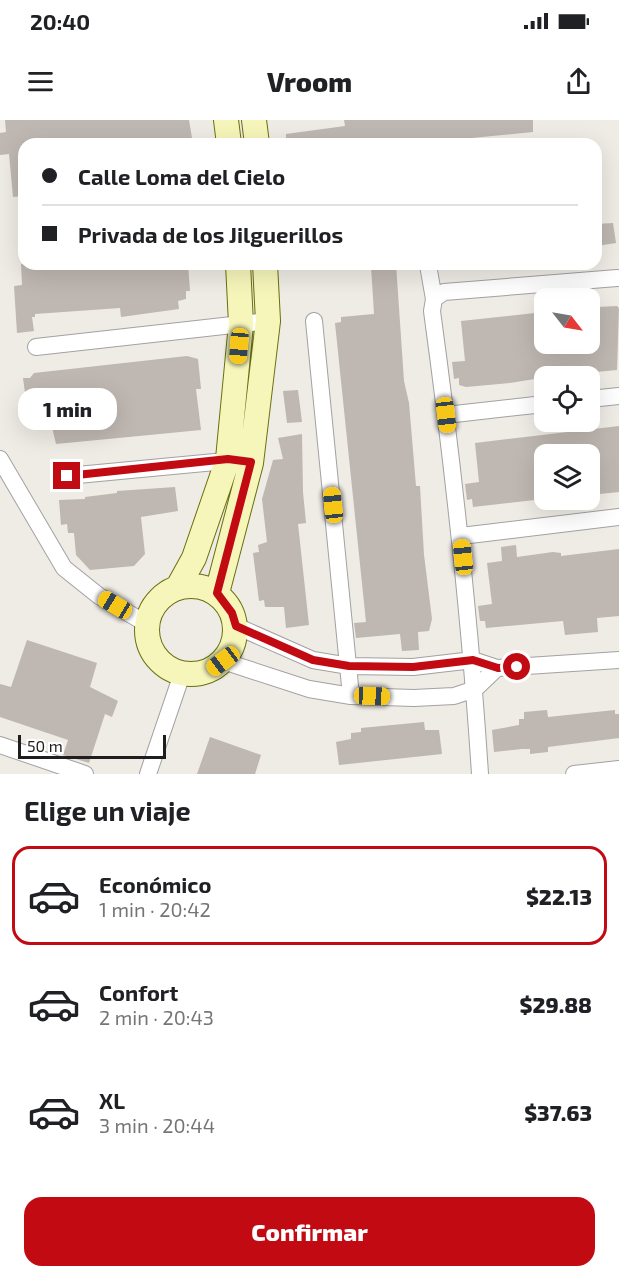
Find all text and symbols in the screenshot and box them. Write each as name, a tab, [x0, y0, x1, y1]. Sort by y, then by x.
text: 20:40	[30, 8, 90, 34]
icon: menu	[24, 65, 57, 98]
text: Vroom	[267, 65, 352, 97]
icon: share	[562, 65, 595, 98]
text: Calle Loma del Cielo	[78, 163, 285, 189]
text: Privada de los Jilguerillos	[78, 221, 343, 247]
north arrow	[534, 288, 600, 354]
map controls	[534, 288, 600, 510]
car	[228, 327, 250, 365]
button: locate	[534, 366, 600, 432]
callout: 1 min	[17, 389, 116, 431]
car	[435, 396, 457, 434]
text: 1 min	[43, 397, 92, 421]
button: layers	[534, 444, 600, 510]
route end	[53, 462, 80, 489]
car	[322, 486, 344, 524]
car	[452, 538, 474, 576]
car	[95, 588, 135, 622]
car	[203, 643, 243, 679]
route start	[503, 653, 530, 680]
car	[354, 686, 390, 706]
scale bar	[18, 732, 166, 760]
text: 50 m	[27, 736, 63, 755]
text: Elige un viaje	[24, 794, 191, 826]
icon: car	[27, 869, 81, 923]
text: Económico	[99, 871, 211, 897]
text: $22.13	[526, 883, 592, 909]
text: 1 min · 20:42	[99, 897, 211, 921]
icon: car	[27, 977, 81, 1031]
text: Confort	[99, 979, 178, 1005]
text: $29.88	[520, 991, 592, 1017]
text: 2 min · 20:43	[99, 1005, 214, 1029]
icon: car	[27, 1085, 81, 1139]
text: XL	[99, 1087, 125, 1113]
text: $37.63	[524, 1099, 592, 1125]
text: 3 min · 20:44	[99, 1113, 215, 1137]
button: Confirmar	[24, 1197, 595, 1266]

